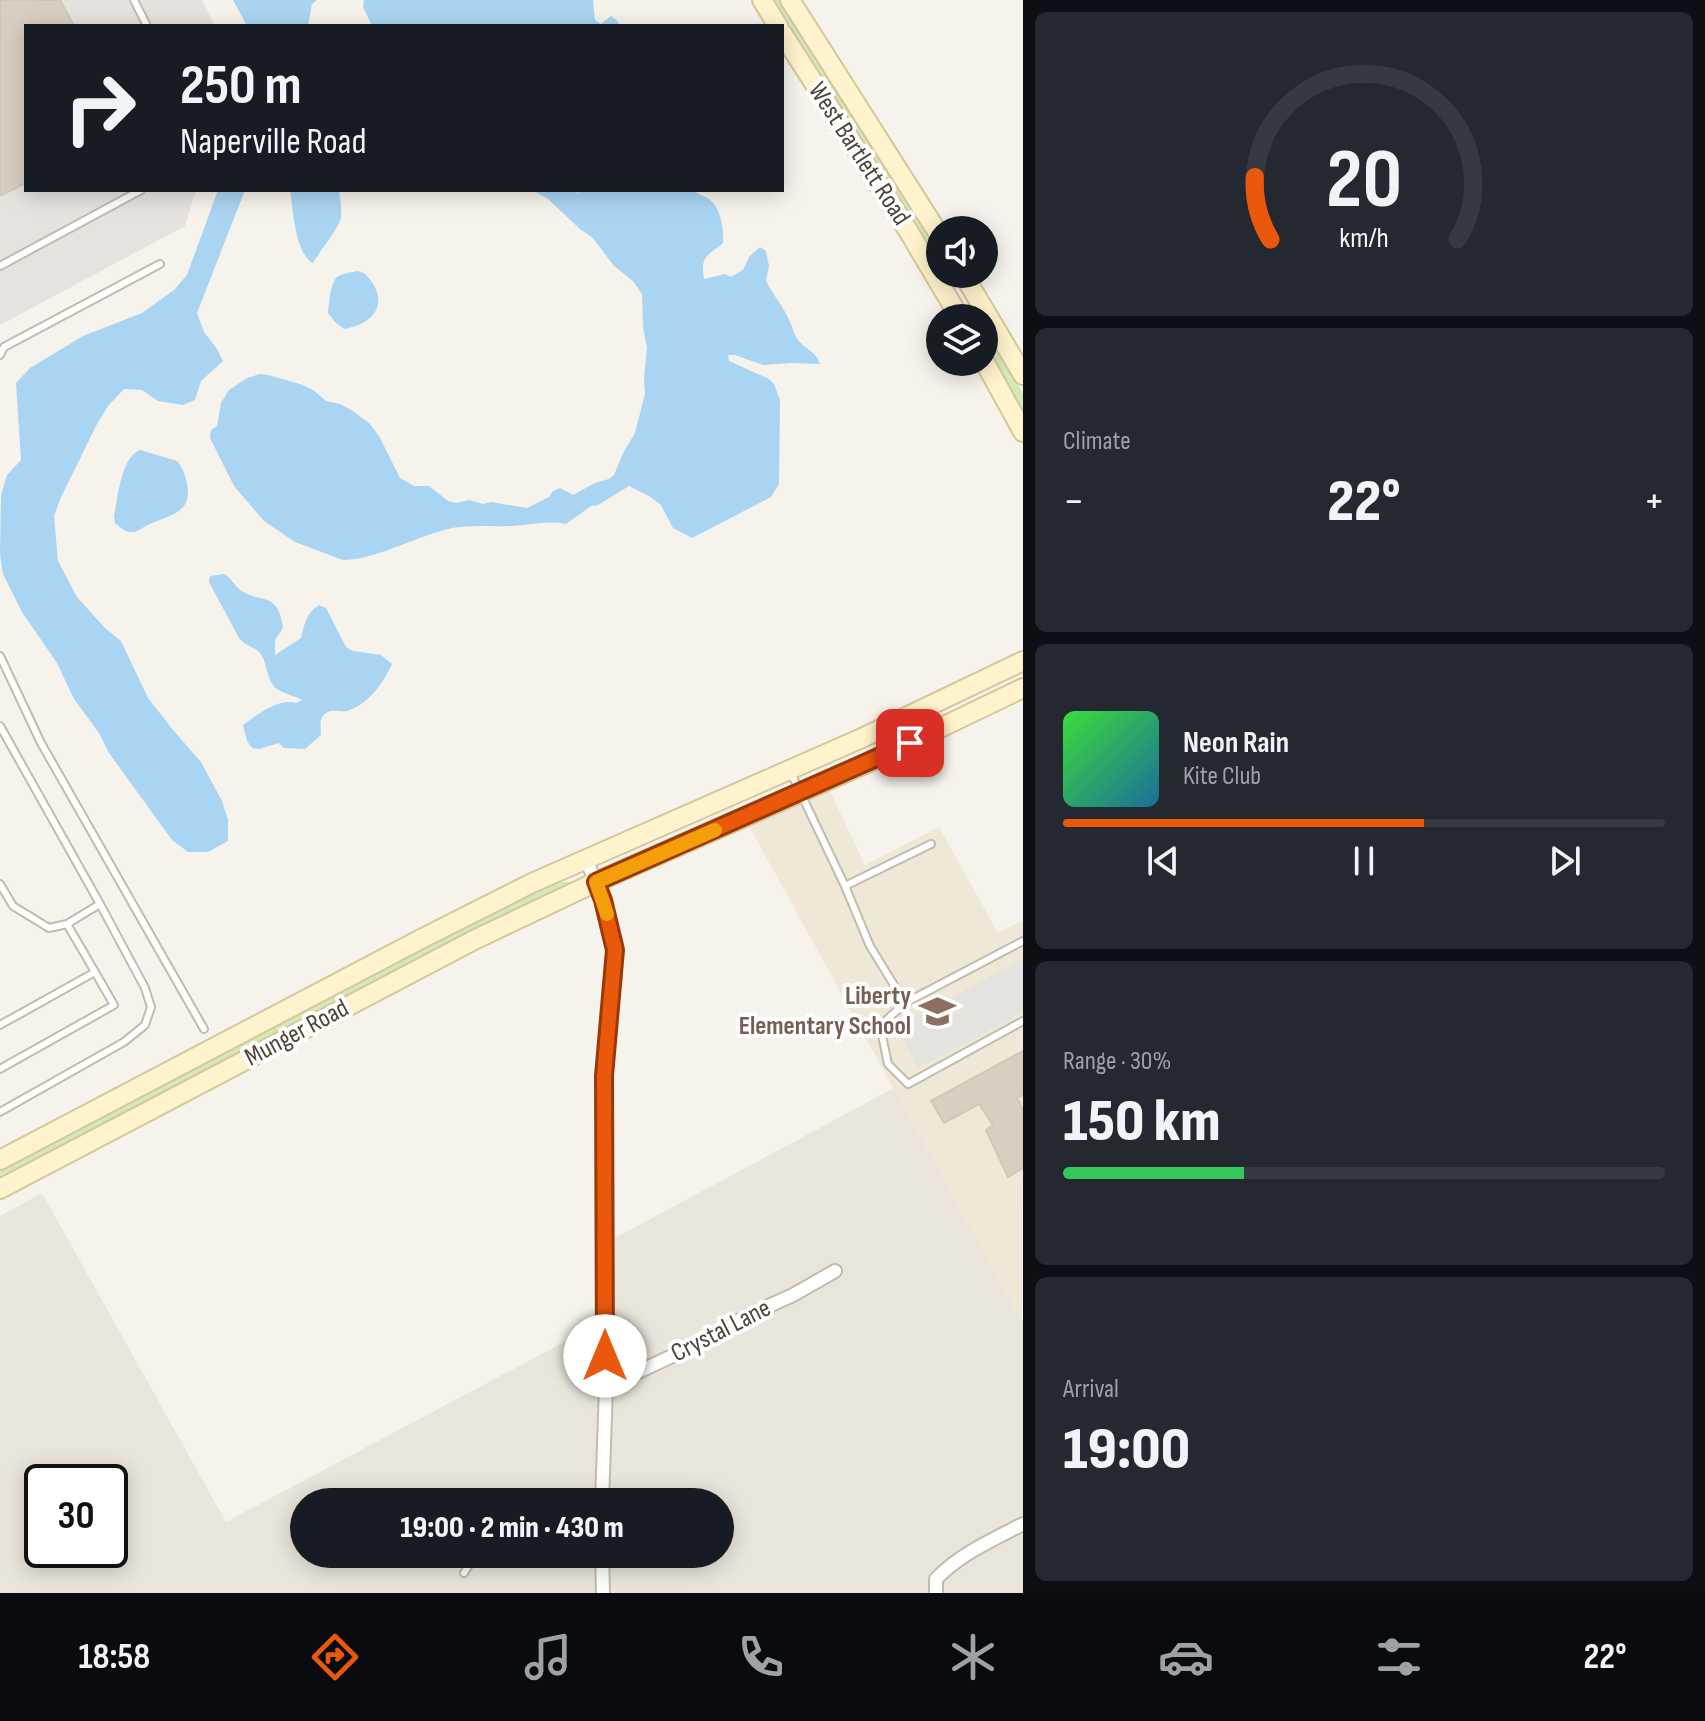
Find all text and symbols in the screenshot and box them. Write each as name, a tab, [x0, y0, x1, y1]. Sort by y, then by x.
text: 250 m	[180, 53, 302, 120]
icon: right	[48, 56, 152, 160]
street label: West Bartlett Road	[801, 77, 917, 231]
text: Naperville Road	[180, 121, 366, 164]
text: 20	[1326, 131, 1402, 231]
map controls	[926, 216, 998, 376]
button: sound	[926, 216, 998, 288]
text: km/h	[1339, 221, 1389, 256]
button: layers	[926, 304, 998, 376]
text: Climate	[1063, 426, 1131, 457]
text: 22°	[1327, 466, 1401, 538]
text: −	[1063, 475, 1085, 528]
text: +	[1643, 475, 1665, 528]
pin	[876, 709, 944, 777]
icon: arrive	[888, 721, 932, 765]
text: Neon Rain	[1183, 725, 1289, 761]
text: Kite Club	[1183, 761, 1261, 792]
icon: previous	[1141, 839, 1185, 883]
icon: pause	[1342, 839, 1386, 883]
icon: next	[1543, 839, 1587, 883]
place label: Liberty Elementary School	[739, 981, 911, 1042]
school or university icon: Liberty Elementary School	[918, 992, 956, 1030]
street label: Munger Road	[240, 993, 354, 1073]
text: Range · 30%	[1063, 1046, 1171, 1077]
text: 150 km	[1063, 1086, 1221, 1158]
street label: Crystal Lane	[666, 1293, 776, 1369]
position arrow	[563, 1314, 647, 1398]
text: Arrival	[1063, 1374, 1119, 1405]
text: 19:00	[1063, 1414, 1190, 1486]
speed limit sign: 30	[24, 1464, 128, 1568]
text: 19:00 · 2 min · 430 m	[400, 1510, 624, 1546]
icon: directions	[307, 1629, 363, 1685]
icon: music	[520, 1629, 576, 1685]
icon: phone	[733, 1629, 789, 1685]
icon: climate	[945, 1629, 1001, 1685]
icon: car	[1158, 1629, 1214, 1685]
icon: filters	[1371, 1629, 1427, 1685]
text: 18:58	[78, 1636, 150, 1679]
text: 22°	[1584, 1636, 1627, 1679]

